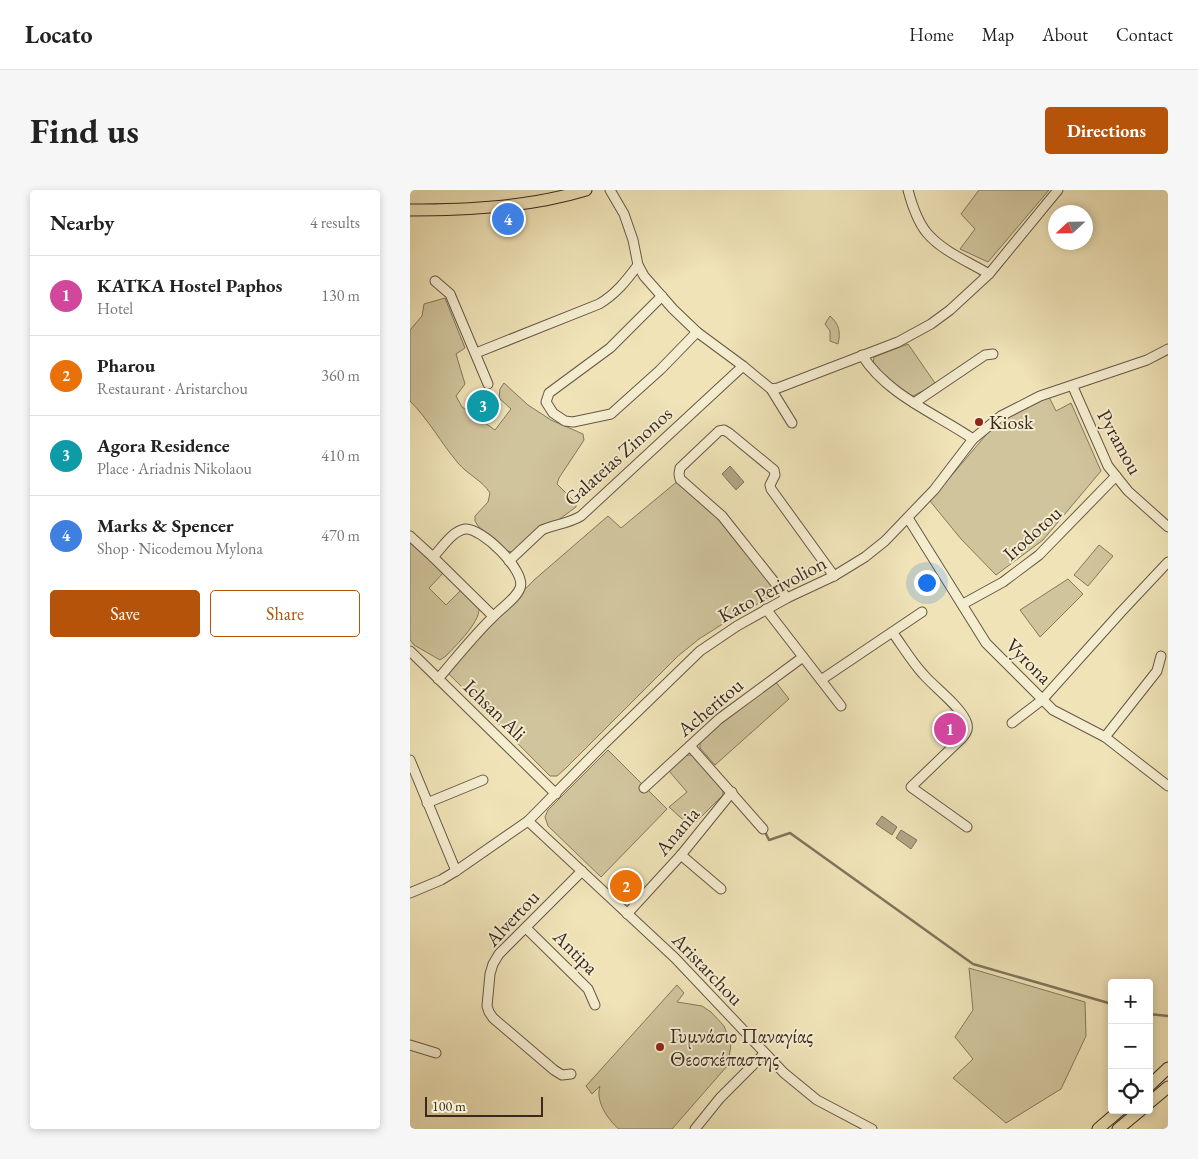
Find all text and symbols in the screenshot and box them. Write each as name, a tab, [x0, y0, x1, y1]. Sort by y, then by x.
text: Locato	[25, 19, 93, 50]
text: Home	[909, 23, 954, 46]
text: Map	[982, 23, 1014, 46]
text: About	[1042, 23, 1088, 46]
text: Contact	[1116, 23, 1173, 46]
button: Directions	[1045, 107, 1168, 154]
text: Find us	[30, 108, 139, 153]
pin: 4	[492, 200, 524, 238]
north arrow	[1048, 205, 1093, 250]
text: Nearby	[50, 209, 114, 236]
text: 4 results	[310, 212, 360, 233]
text: KATKA Hostel Paphos	[97, 273, 282, 298]
text: 1	[62, 285, 70, 306]
text: 130 m	[321, 285, 360, 306]
text: Hotel	[97, 298, 133, 319]
text: Pharou	[97, 353, 155, 378]
text: 2	[62, 365, 70, 386]
text: 360 m	[321, 365, 360, 386]
text: Restaurant · Aristarchou	[97, 378, 248, 399]
pin: 3	[467, 387, 499, 425]
street label: Galateias Zinonos	[558, 400, 678, 512]
street label: Pyramou	[1092, 405, 1149, 480]
place label: Kiosk	[989, 409, 1034, 435]
marker: Kiosk	[973, 416, 985, 428]
text: Agora Residence	[97, 433, 230, 458]
text: 3	[62, 445, 70, 466]
text: 410 m	[321, 445, 360, 466]
text: Place · Ariadnis Nikolaou	[97, 458, 252, 479]
street label: Irodotou	[997, 500, 1067, 566]
text: Marks & Spencer	[97, 513, 234, 538]
text: 4	[62, 525, 70, 546]
text: 470 m	[321, 525, 360, 546]
text: Shop · Nicodemou Mylona	[97, 538, 263, 559]
street label: Kato Perivolion	[713, 549, 831, 628]
your location	[914, 570, 940, 596]
button: Save	[50, 590, 200, 637]
button: Share	[210, 590, 360, 637]
street label: Vyrona	[1000, 632, 1058, 690]
street label: Acheritou	[671, 672, 749, 743]
street label: Ichsan Ali	[458, 674, 532, 746]
pin: 1	[934, 710, 966, 748]
street label: Anania	[648, 801, 705, 862]
pin: 2	[610, 867, 642, 905]
street label: Alvertou	[479, 884, 545, 953]
street label: Antipa	[547, 923, 604, 980]
street label: Aristarchou	[666, 926, 750, 1011]
map controls	[1108, 979, 1153, 1114]
button: +	[1108, 979, 1153, 1024]
place label: Γυμνάσιο Παναγίας Θεοσκέπαστης	[670, 1023, 813, 1072]
button: −	[1108, 1024, 1153, 1069]
marker: Γυμνάσιο Παναγίας Θεοσκέπαστης	[654, 1041, 666, 1053]
button: locate	[1108, 1069, 1153, 1114]
scale bar	[425, 1094, 542, 1117]
text: 100 m	[432, 1097, 466, 1115]

